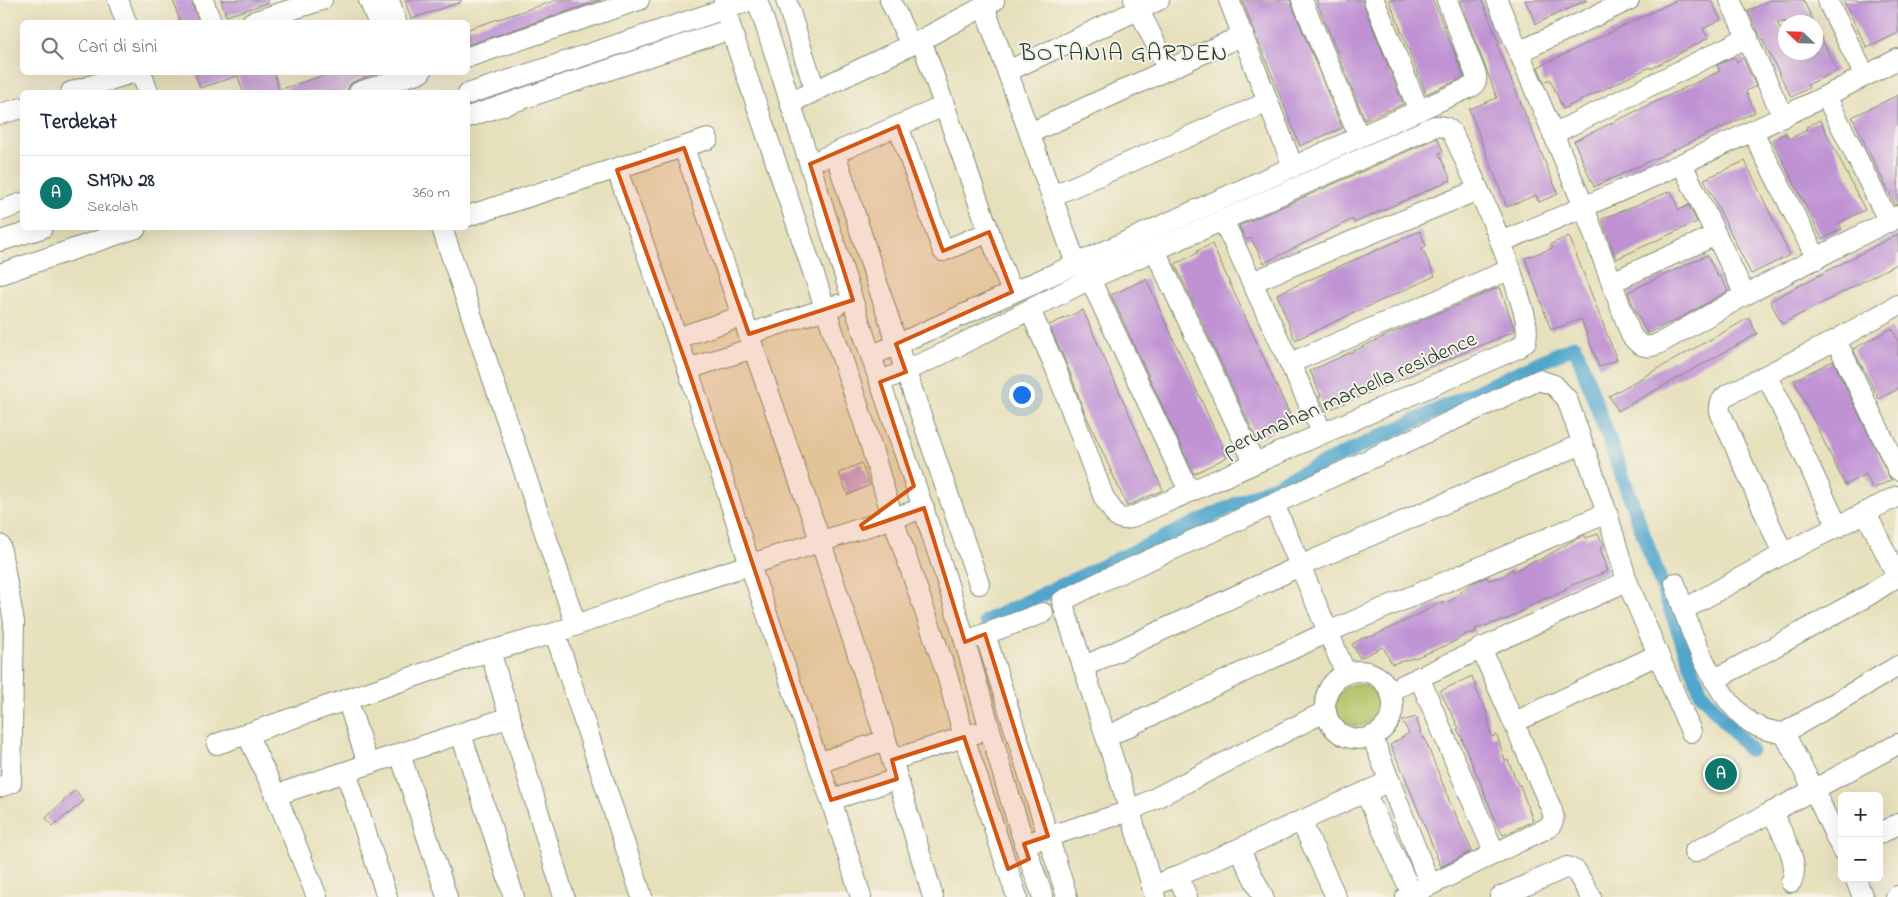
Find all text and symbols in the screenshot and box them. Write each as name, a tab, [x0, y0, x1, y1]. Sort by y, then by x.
north arrow	[1778, 15, 1823, 60]
search box	[20, 20, 470, 75]
icon: search	[38, 34, 66, 62]
text: Cari di sini	[78, 34, 157, 61]
district label: BOTANIA GARDEN	[1019, 37, 1228, 72]
text: Terdekat	[40, 108, 117, 138]
text: SMPN 28	[87, 168, 155, 195]
text: A	[51, 181, 61, 205]
text: 360 m	[413, 181, 450, 205]
text: Sekolah	[87, 195, 138, 219]
street label: perumahan marbella residence	[1218, 324, 1482, 466]
your location	[1009, 382, 1035, 408]
pin: A	[1705, 755, 1737, 793]
map controls	[1838, 792, 1883, 882]
button: +	[1838, 792, 1883, 837]
button: −	[1838, 837, 1883, 882]

